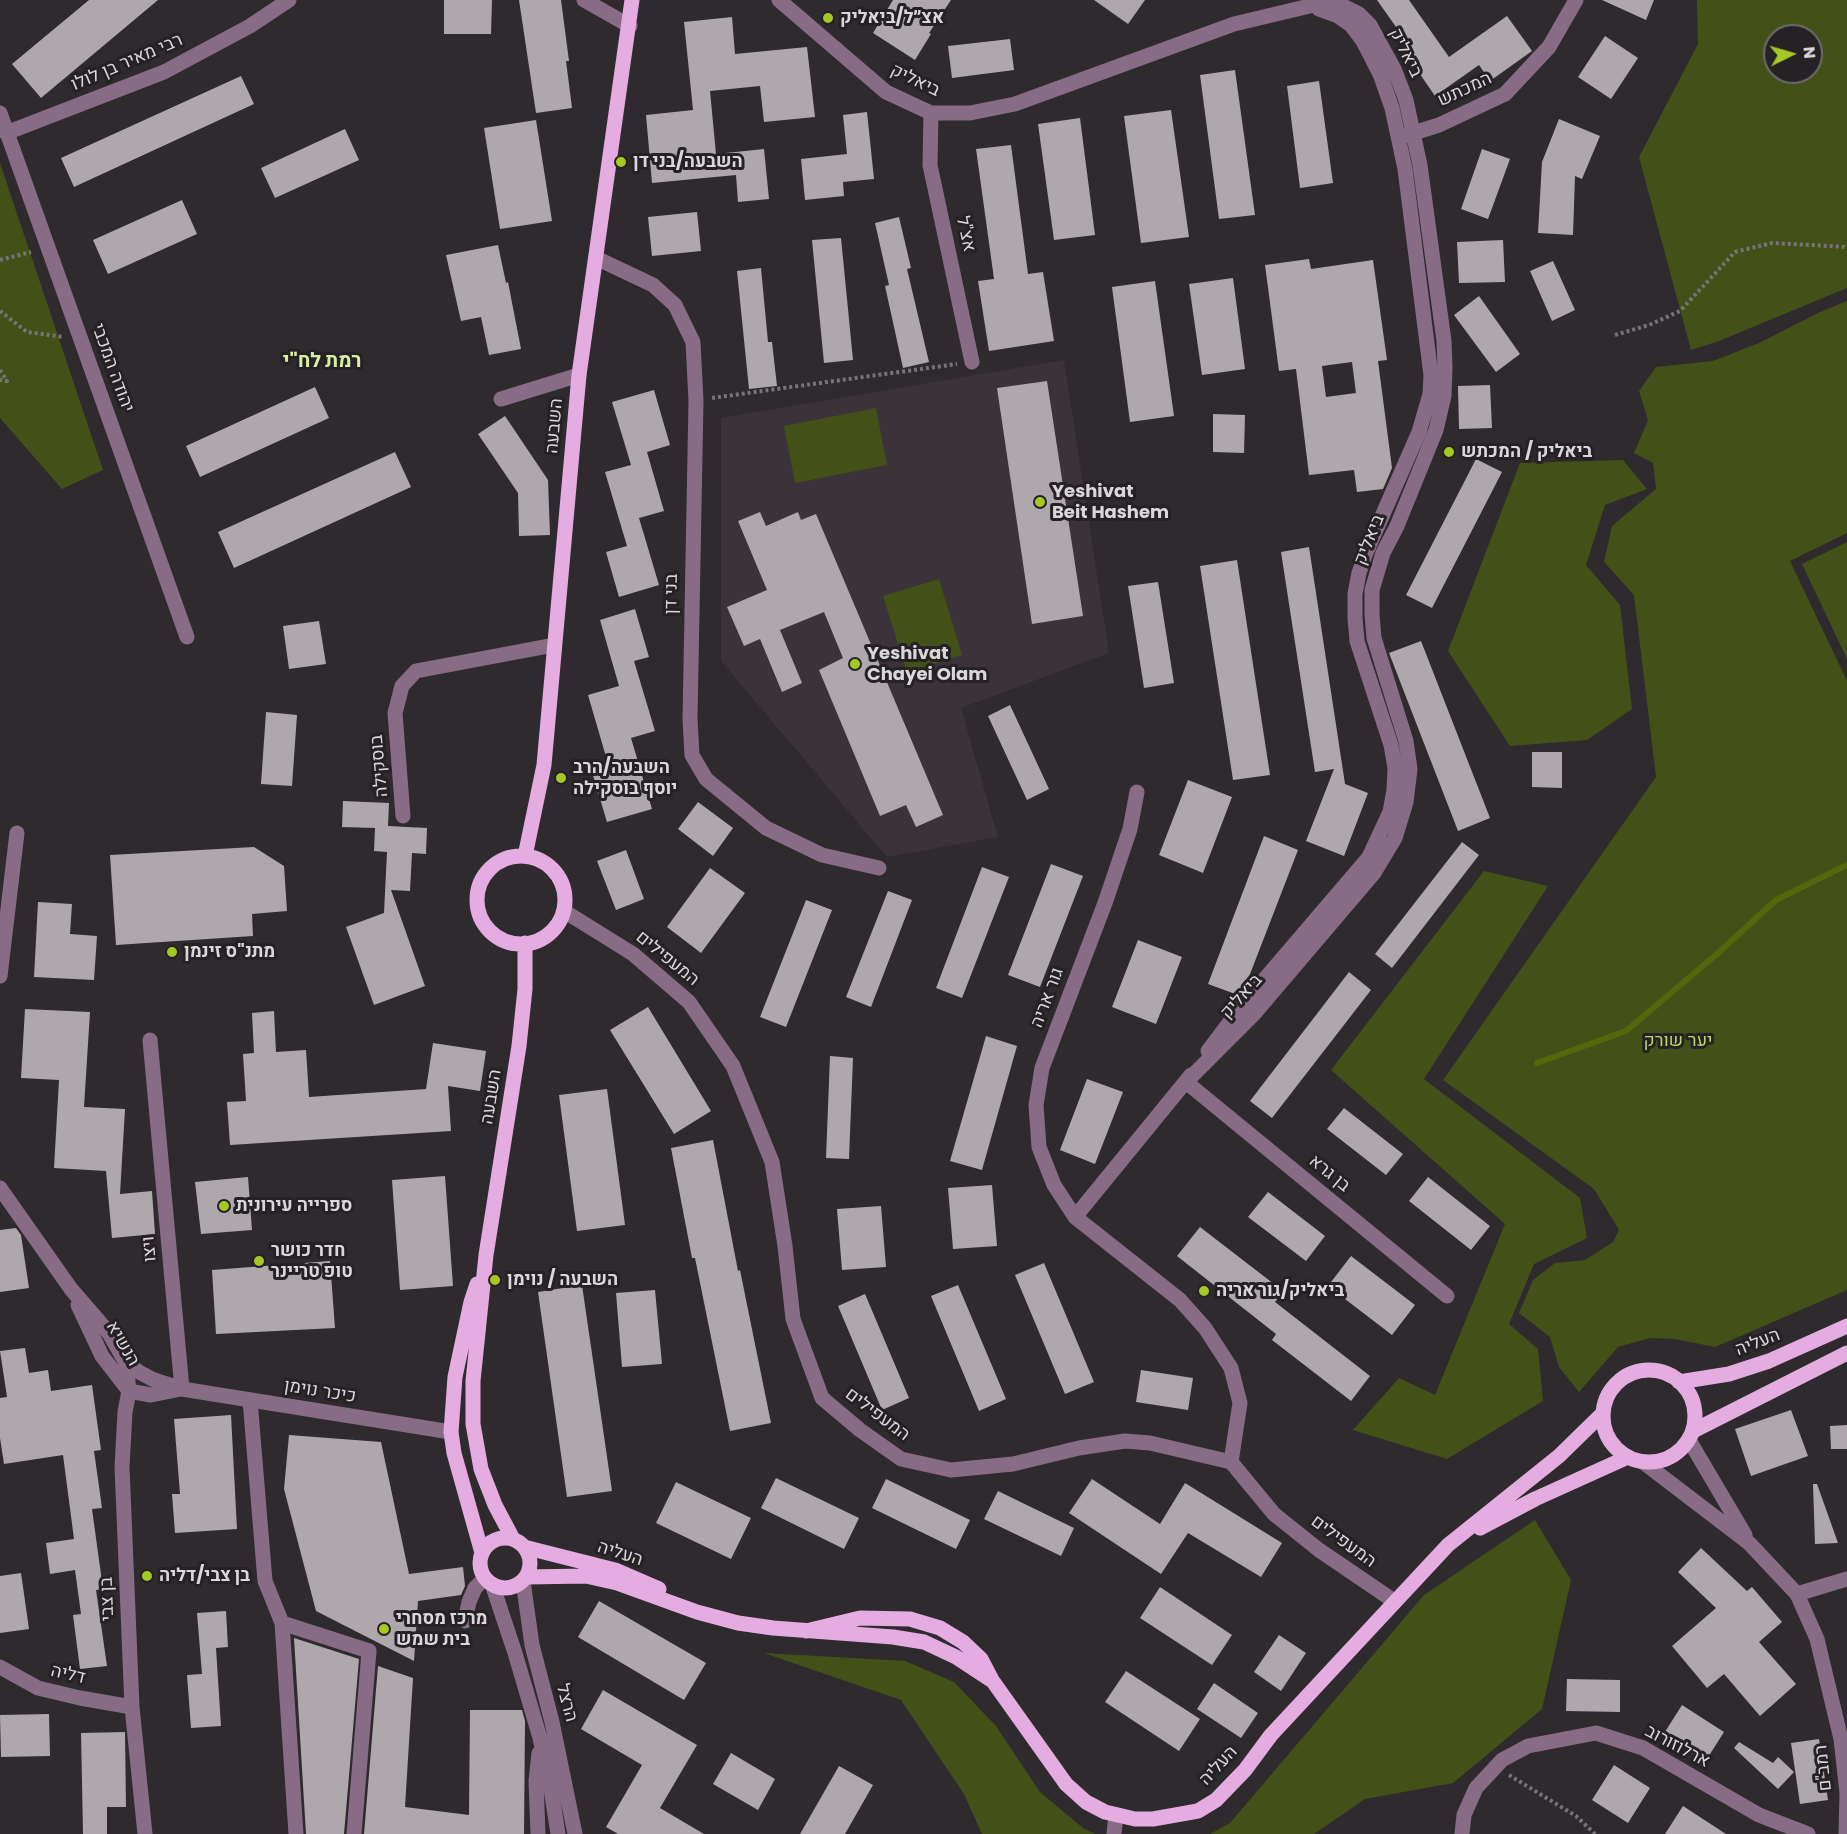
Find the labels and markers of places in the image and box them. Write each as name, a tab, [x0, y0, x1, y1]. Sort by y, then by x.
place label: אצ״ל/ביאליק	[840, 7, 944, 29]
marker: אצ״ל/ביאליק	[821, 11, 835, 25]
place label: השבעה/בני דן	[633, 151, 743, 173]
marker: השבעה/בני דן	[614, 155, 628, 169]
place label: ביאליק / המכתש	[1461, 441, 1592, 463]
marker: ביאליק / המכתש	[1442, 445, 1456, 459]
place label: Yeshivat Beit Hashem	[1052, 481, 1169, 524]
marker: Yeshivat Beit Hashem	[1033, 495, 1047, 509]
place label: Yeshivat Chayei Olam	[867, 643, 987, 686]
marker: Yeshivat Chayei Olam	[848, 657, 862, 671]
place label: השבעה/הרב יוסף בוסקילה	[573, 757, 677, 800]
marker: השבעה/הרב יוסף בוסקילה	[554, 771, 568, 785]
place label: מתנ"ס זינמן	[184, 941, 275, 963]
marker: מתנ"ס זינמן	[165, 945, 179, 959]
place label: ספרייה עירונית	[236, 1195, 352, 1217]
marker: ספרייה עירונית	[217, 1199, 231, 1213]
place label: חדר כושר טופ טריינר	[271, 1240, 353, 1282]
marker: חדר כושר טופ טריינר	[252, 1254, 266, 1268]
place label: השבעה / נוימן	[507, 1269, 618, 1291]
marker: השבעה / נוימן	[488, 1273, 502, 1287]
place label: ביאליק/גור אריה	[1216, 1280, 1344, 1302]
marker: ביאליק/גור אריה	[1197, 1284, 1211, 1298]
place label: בן צבי/דליה	[159, 1565, 250, 1587]
marker: בן צבי/דליה	[140, 1569, 154, 1583]
place label: מרכז מסחרי בית שמש	[396, 1608, 487, 1650]
marker: מרכז מסחרי בית שמש	[377, 1622, 391, 1636]

